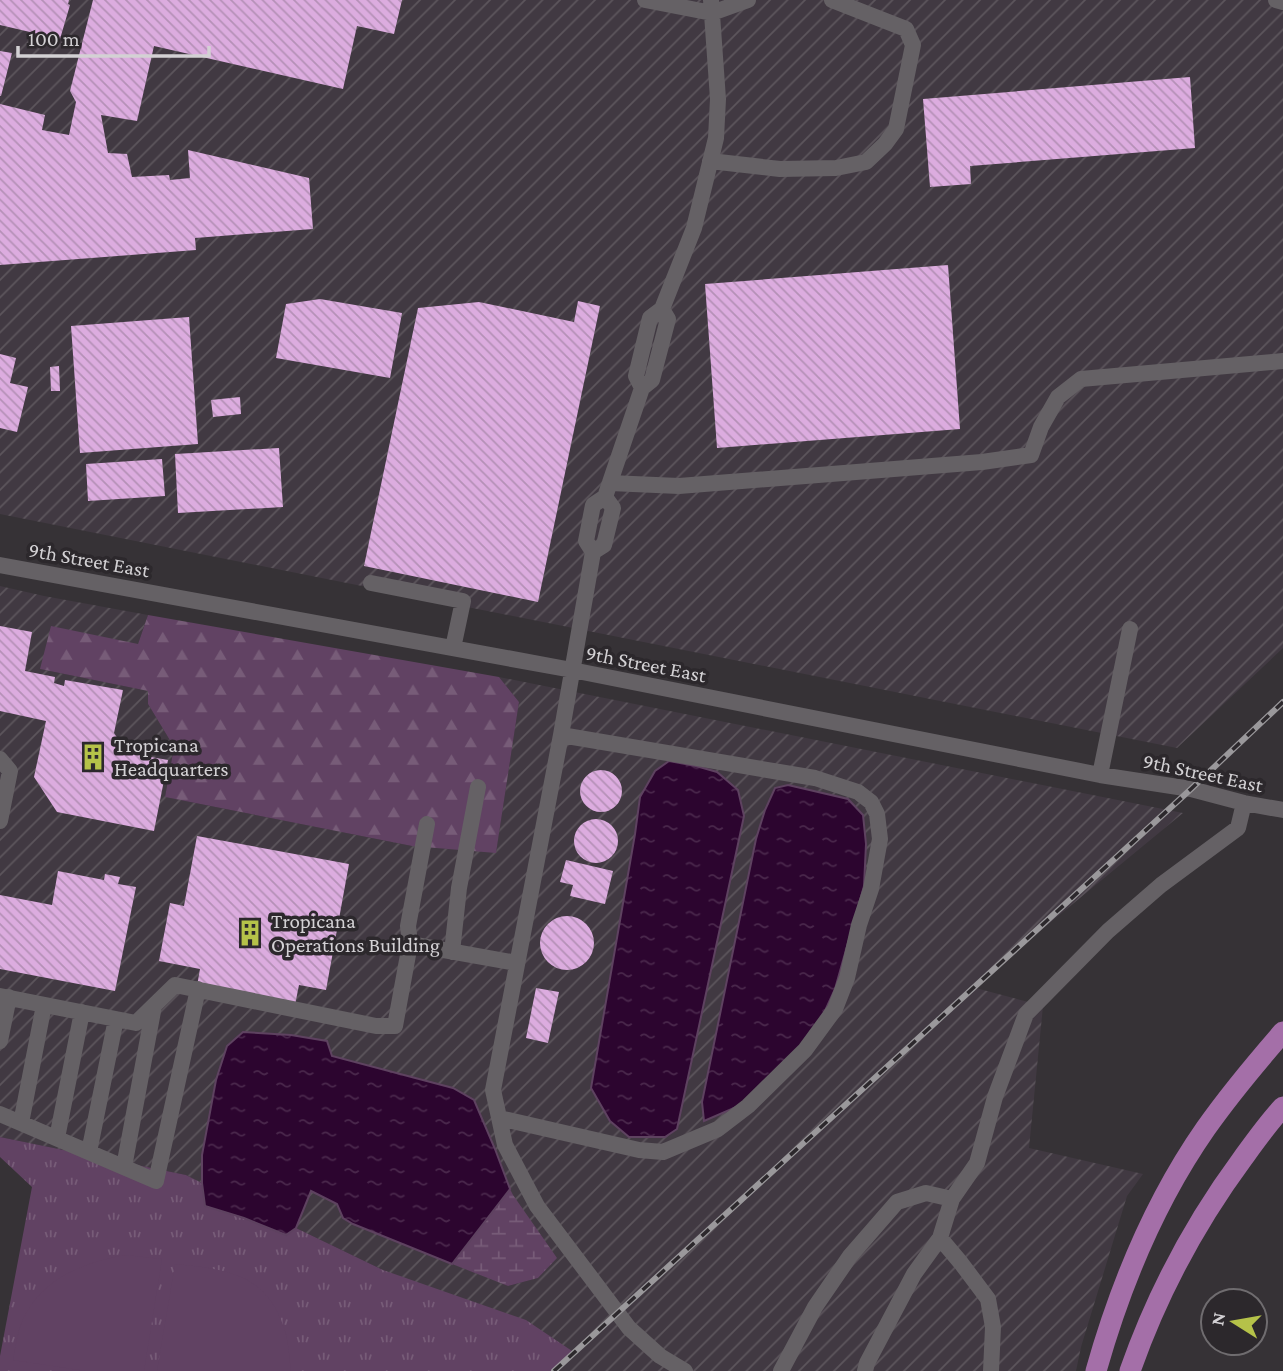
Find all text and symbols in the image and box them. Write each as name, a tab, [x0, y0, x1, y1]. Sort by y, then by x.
scale bar	[18, 14, 208, 58]
text: 100 m	[28, 27, 80, 51]
street label: 9th Street East	[27, 538, 152, 583]
street label: 9th Street East	[584, 641, 709, 688]
place label: Tropicana Headquarters	[114, 733, 228, 781]
building icon: Tropicana Headquarters	[78, 742, 108, 772]
street label: 9th Street East	[1141, 749, 1266, 798]
place label: Tropicana Operations Building	[271, 909, 440, 957]
building icon: Tropicana Operations Building	[235, 918, 265, 948]
north arrow	[1199, 1287, 1269, 1357]
text: N	[1206, 1310, 1229, 1327]

